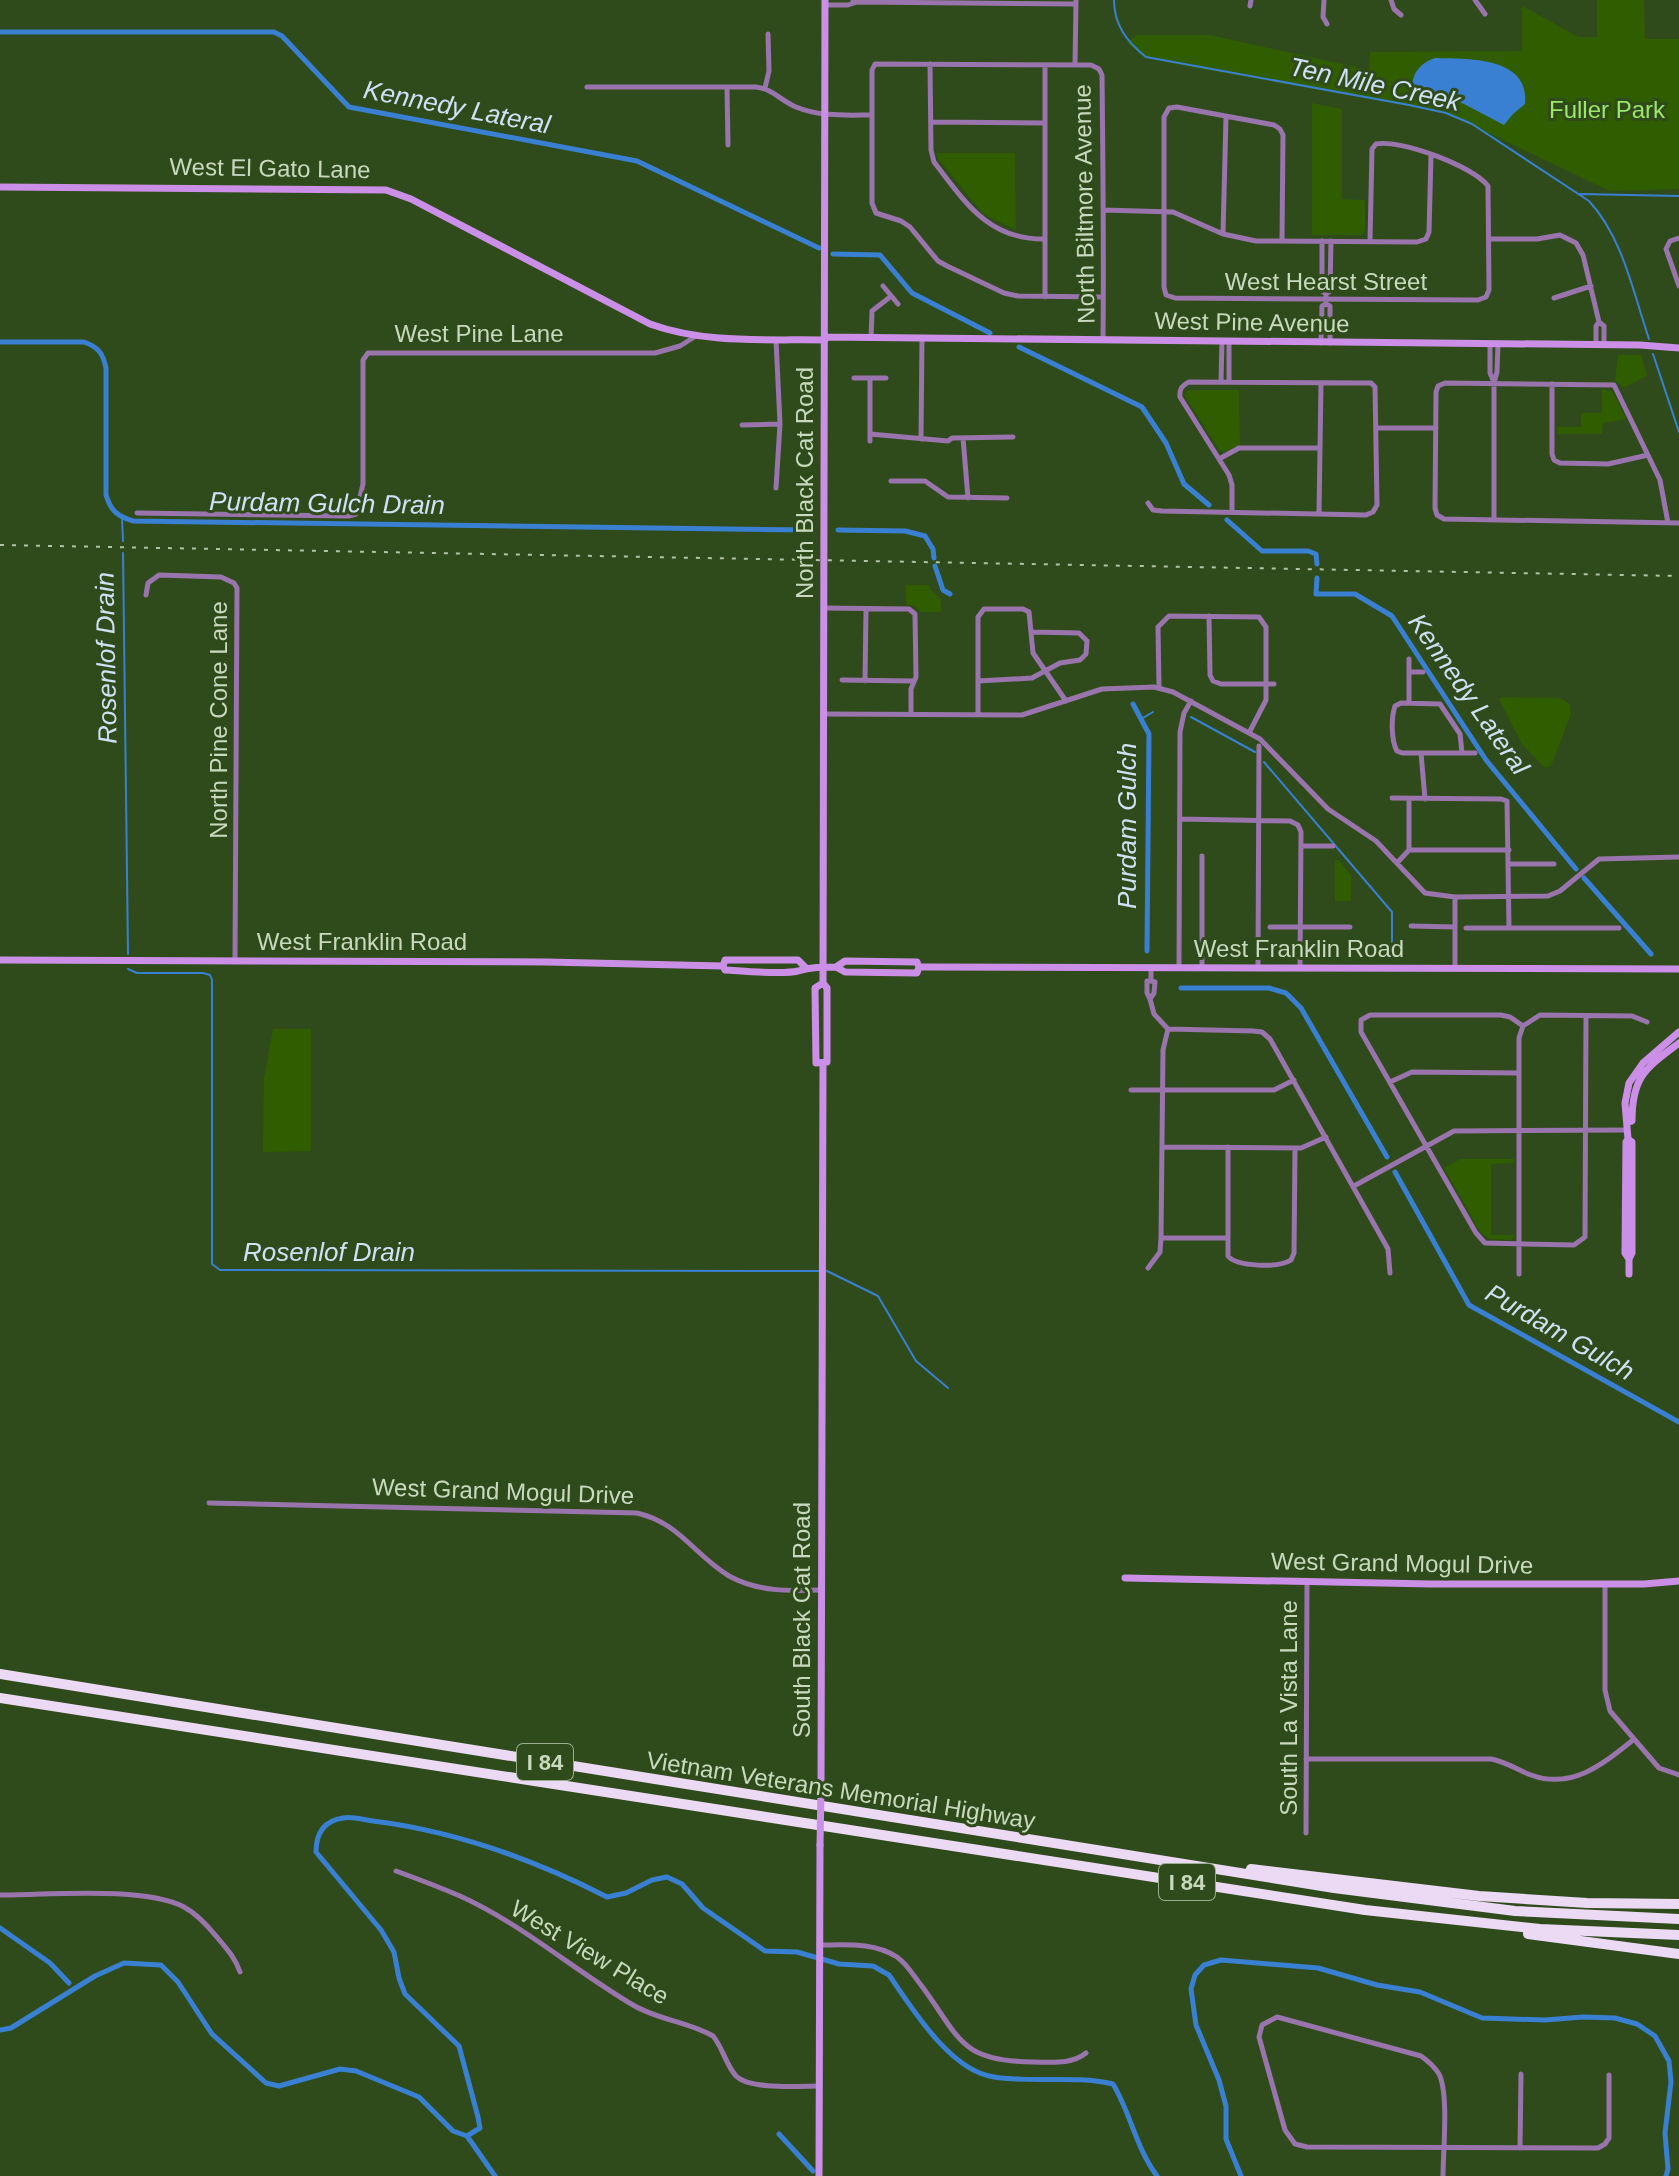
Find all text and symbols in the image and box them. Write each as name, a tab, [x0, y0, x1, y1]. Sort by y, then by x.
water label: Ten Mile Creek	[1287, 51, 1465, 117]
water label: Kennedy Lateral	[361, 74, 554, 140]
street label: North Biltmore Avenue	[1068, 84, 1100, 324]
park label: Fuller Park	[1549, 96, 1666, 123]
street label: West El Gato Lane	[169, 153, 371, 183]
street label: West Hearst Street	[1225, 268, 1427, 295]
street label: West Pine Avenue	[1154, 307, 1350, 337]
street label: West Pine Lane	[395, 320, 564, 347]
street label: North Black Cat Road	[791, 367, 818, 599]
water label: Purdam Gulch Drain	[209, 486, 445, 520]
water label: Rosenlof Drain	[90, 572, 122, 744]
street label: North Pine Cone Lane	[205, 601, 232, 839]
water label: Kennedy Lateral	[1402, 608, 1536, 781]
water label: Purdam Gulch	[1112, 743, 1142, 909]
street label: West Franklin Road	[257, 928, 467, 955]
street label: West Franklin Road	[1194, 935, 1404, 962]
water label: Rosenlof Drain	[243, 1237, 415, 1267]
water label: Purdam Gulch	[1481, 1277, 1639, 1387]
street label: West Grand Mogul Drive	[371, 1473, 635, 1509]
street label: South Black Cat Road	[788, 1502, 815, 1738]
street label: West Grand Mogul Drive	[1271, 1547, 1533, 1579]
street label: South La Vista Lane	[1275, 1600, 1302, 1816]
road number: I 84	[517, 1744, 573, 1780]
street label: Vietnam Veterans Memorial Highway	[645, 1746, 1037, 1834]
road number: I 84	[1159, 1864, 1215, 1900]
street label: West View Place	[506, 1894, 674, 2010]

